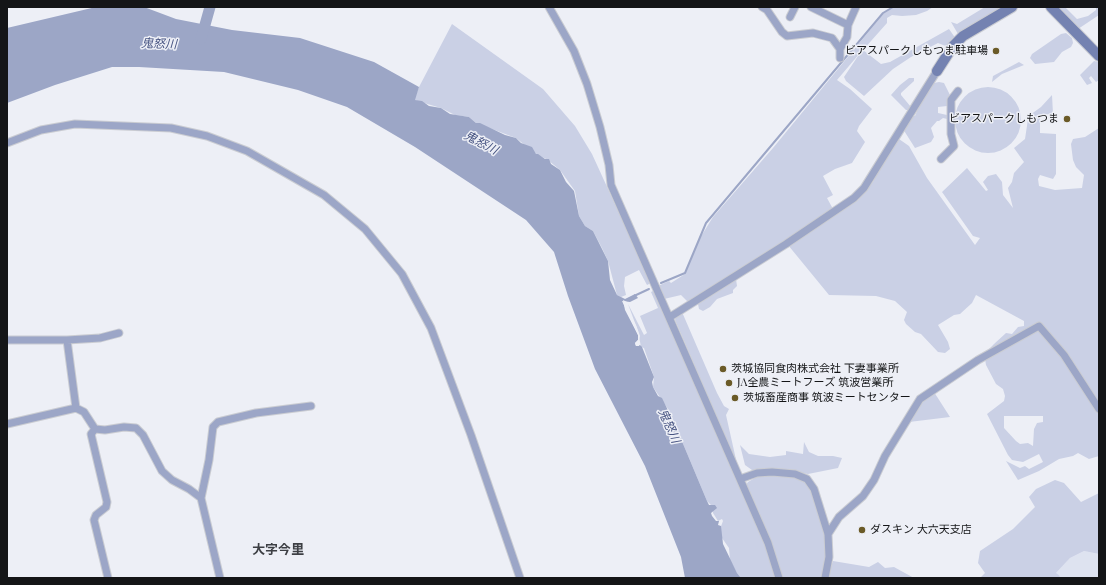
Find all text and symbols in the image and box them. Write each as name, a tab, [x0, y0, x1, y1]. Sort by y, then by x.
water label: 鬼怒川	[141, 36, 177, 52]
place label: ビアスパークしもつま駐車場	[845, 44, 988, 58]
marker: ビアスパークしもつま駐車場	[991, 46, 1001, 56]
place label: ビアスパークしもつま	[949, 112, 1059, 126]
marker: ビアスパークしもつま	[1062, 114, 1072, 124]
water label: 鬼怒川	[462, 128, 500, 158]
place label: 茨城協同食肉株式会社 下妻事業所	[731, 362, 899, 376]
marker: 茨城協同食肉株式会社 下妻事業所	[718, 364, 728, 374]
place label: JA全農ミートフーズ 筑波営業所	[737, 376, 893, 390]
marker: JA全農ミートフーズ 筑波営業所	[724, 378, 734, 388]
place label: 茨城畜産商事 筑波ミートセンター	[743, 391, 911, 405]
marker: 茨城畜産商事 筑波ミートセンター	[730, 393, 740, 403]
water label: 鬼怒川	[655, 407, 683, 445]
place label: ダスキン 大六天支店	[870, 523, 972, 537]
marker: ダスキン 大六天支店	[857, 525, 867, 535]
district label: 大字今里	[252, 542, 304, 558]

